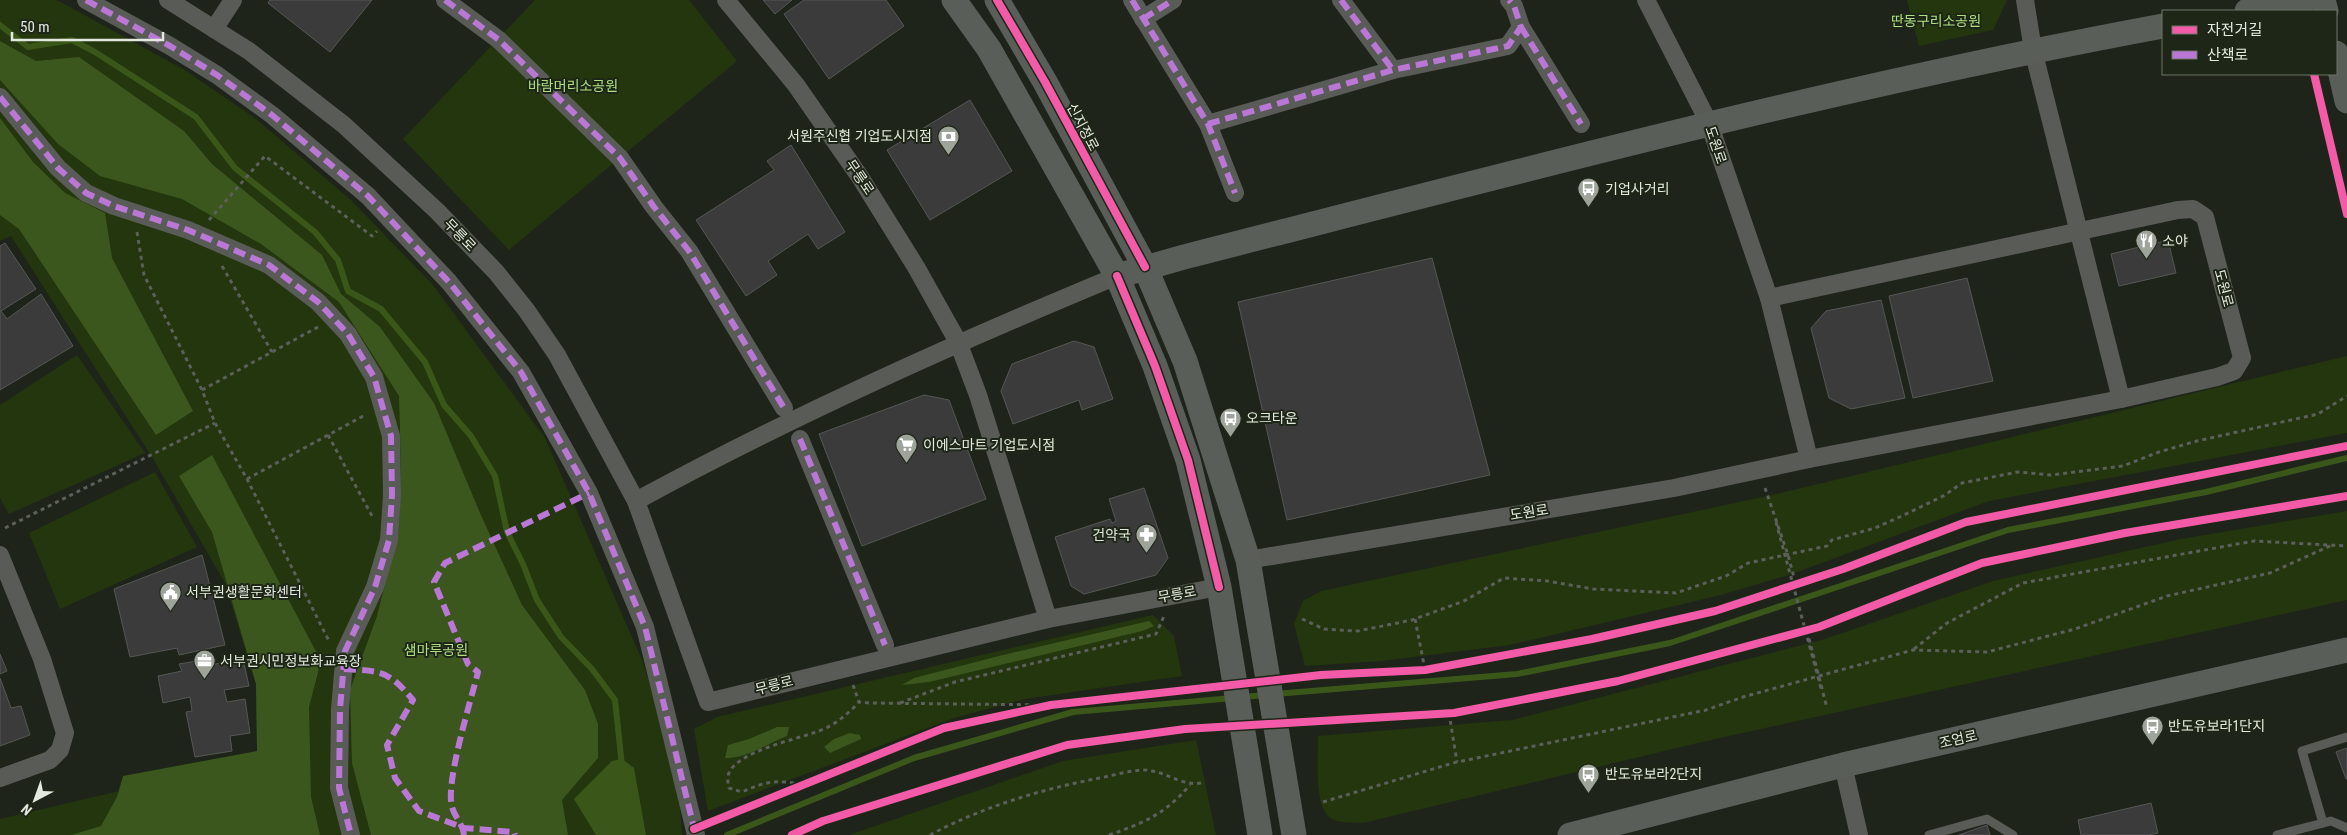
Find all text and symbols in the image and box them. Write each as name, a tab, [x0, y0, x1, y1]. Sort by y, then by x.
scale bar	[12, 10, 164, 42]
legend	[2162, 10, 2337, 75]
park label: 딴동구리소공원	[1891, 13, 1981, 29]
text: 50 m	[20, 18, 50, 36]
text: 자전거길	[2207, 21, 2262, 39]
text: 산책로	[2207, 46, 2248, 64]
park label: 바람머리소공원	[528, 78, 618, 94]
street label: 신지정로	[1064, 100, 1102, 154]
bank icon: 서원주신협 기업도시지점	[936, 124, 960, 155]
street label: 도원로	[1702, 124, 1730, 166]
place label: 서원주신협 기업도시지점	[787, 128, 932, 144]
street label: 무릉로	[843, 157, 878, 198]
bus stop icon: 기업사거리	[1577, 177, 1601, 208]
place label: 기업사거리	[1605, 181, 1669, 197]
street label: 무릉로	[441, 216, 479, 255]
restaurant icon: 소야	[2134, 229, 2158, 260]
place label: 소야	[2162, 233, 2188, 249]
street label: 도원로	[2211, 267, 2237, 309]
bus stop icon: 오크타운	[1218, 406, 1242, 437]
place label: 오크타운	[1246, 410, 1298, 426]
supermarket icon: 이에스마트 기업도시점	[895, 433, 919, 464]
place label: 이에스마트 기업도시점	[923, 437, 1055, 453]
street label: 도원로	[1509, 501, 1549, 523]
pharmacy icon: 건약국	[1135, 523, 1159, 554]
place label: 건약국	[1092, 527, 1131, 543]
public building icon: 서부권생활문화센터	[158, 580, 182, 611]
street label: 무릉로	[1157, 583, 1198, 605]
place label: 서부권생활문화센터	[186, 584, 302, 600]
park label: 샘마루공원	[404, 642, 468, 658]
office icon: 서부권시민정보화교육장	[192, 649, 216, 680]
place label: 서부권시민정보화교육장	[220, 653, 362, 669]
street label: 무릉로	[753, 673, 795, 697]
bus stop icon: 반도유보라1단지	[2140, 714, 2164, 745]
place label: 반도유보라1단지	[2168, 718, 2265, 734]
street label: 조엄로	[1937, 727, 1979, 751]
bus stop icon: 반도유보라2단지	[1577, 762, 1601, 793]
place label: 반도유보라2단지	[1605, 766, 1702, 782]
north arrow	[10, 775, 60, 825]
text: N	[18, 801, 35, 819]

